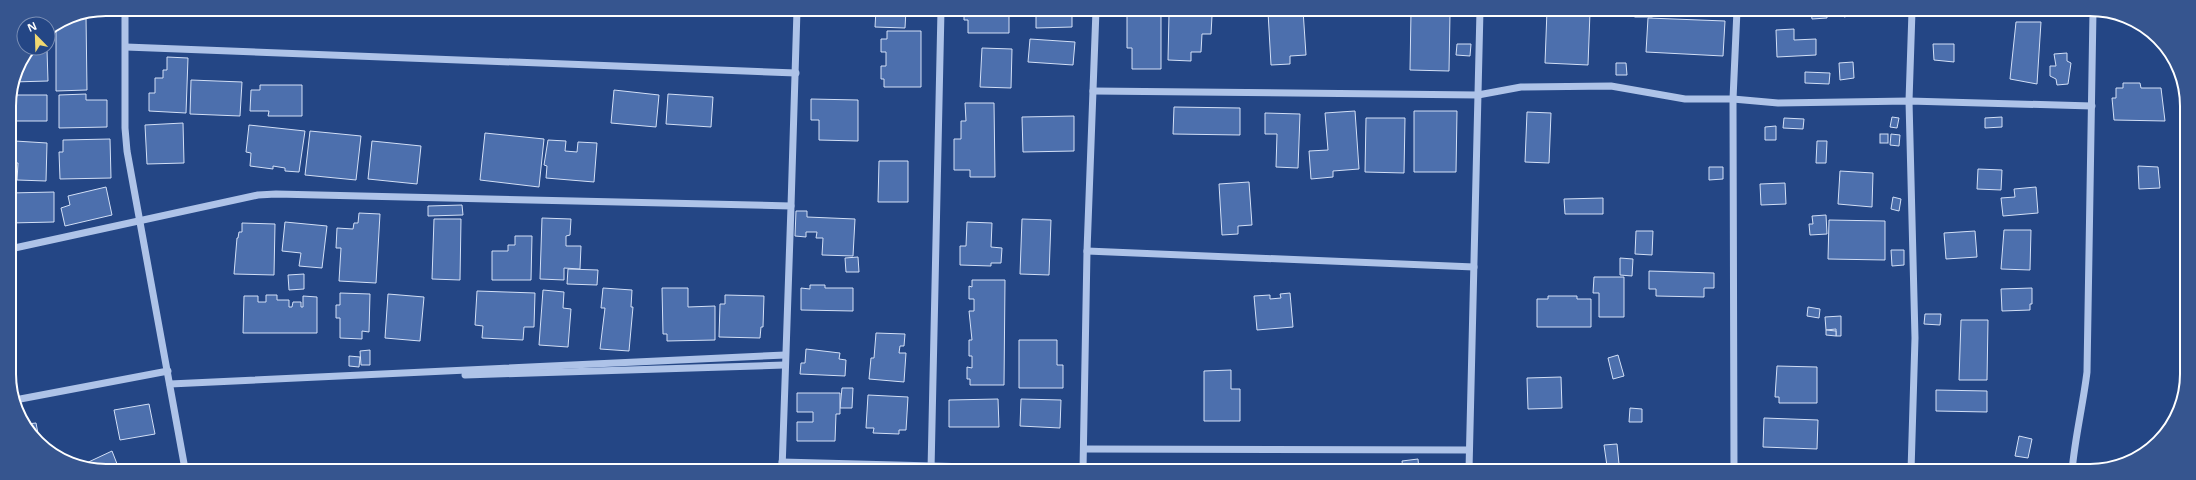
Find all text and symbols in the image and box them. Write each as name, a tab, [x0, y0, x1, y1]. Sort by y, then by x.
north arrow	[16, 16, 56, 56]
text: N	[25, 18, 39, 35]

